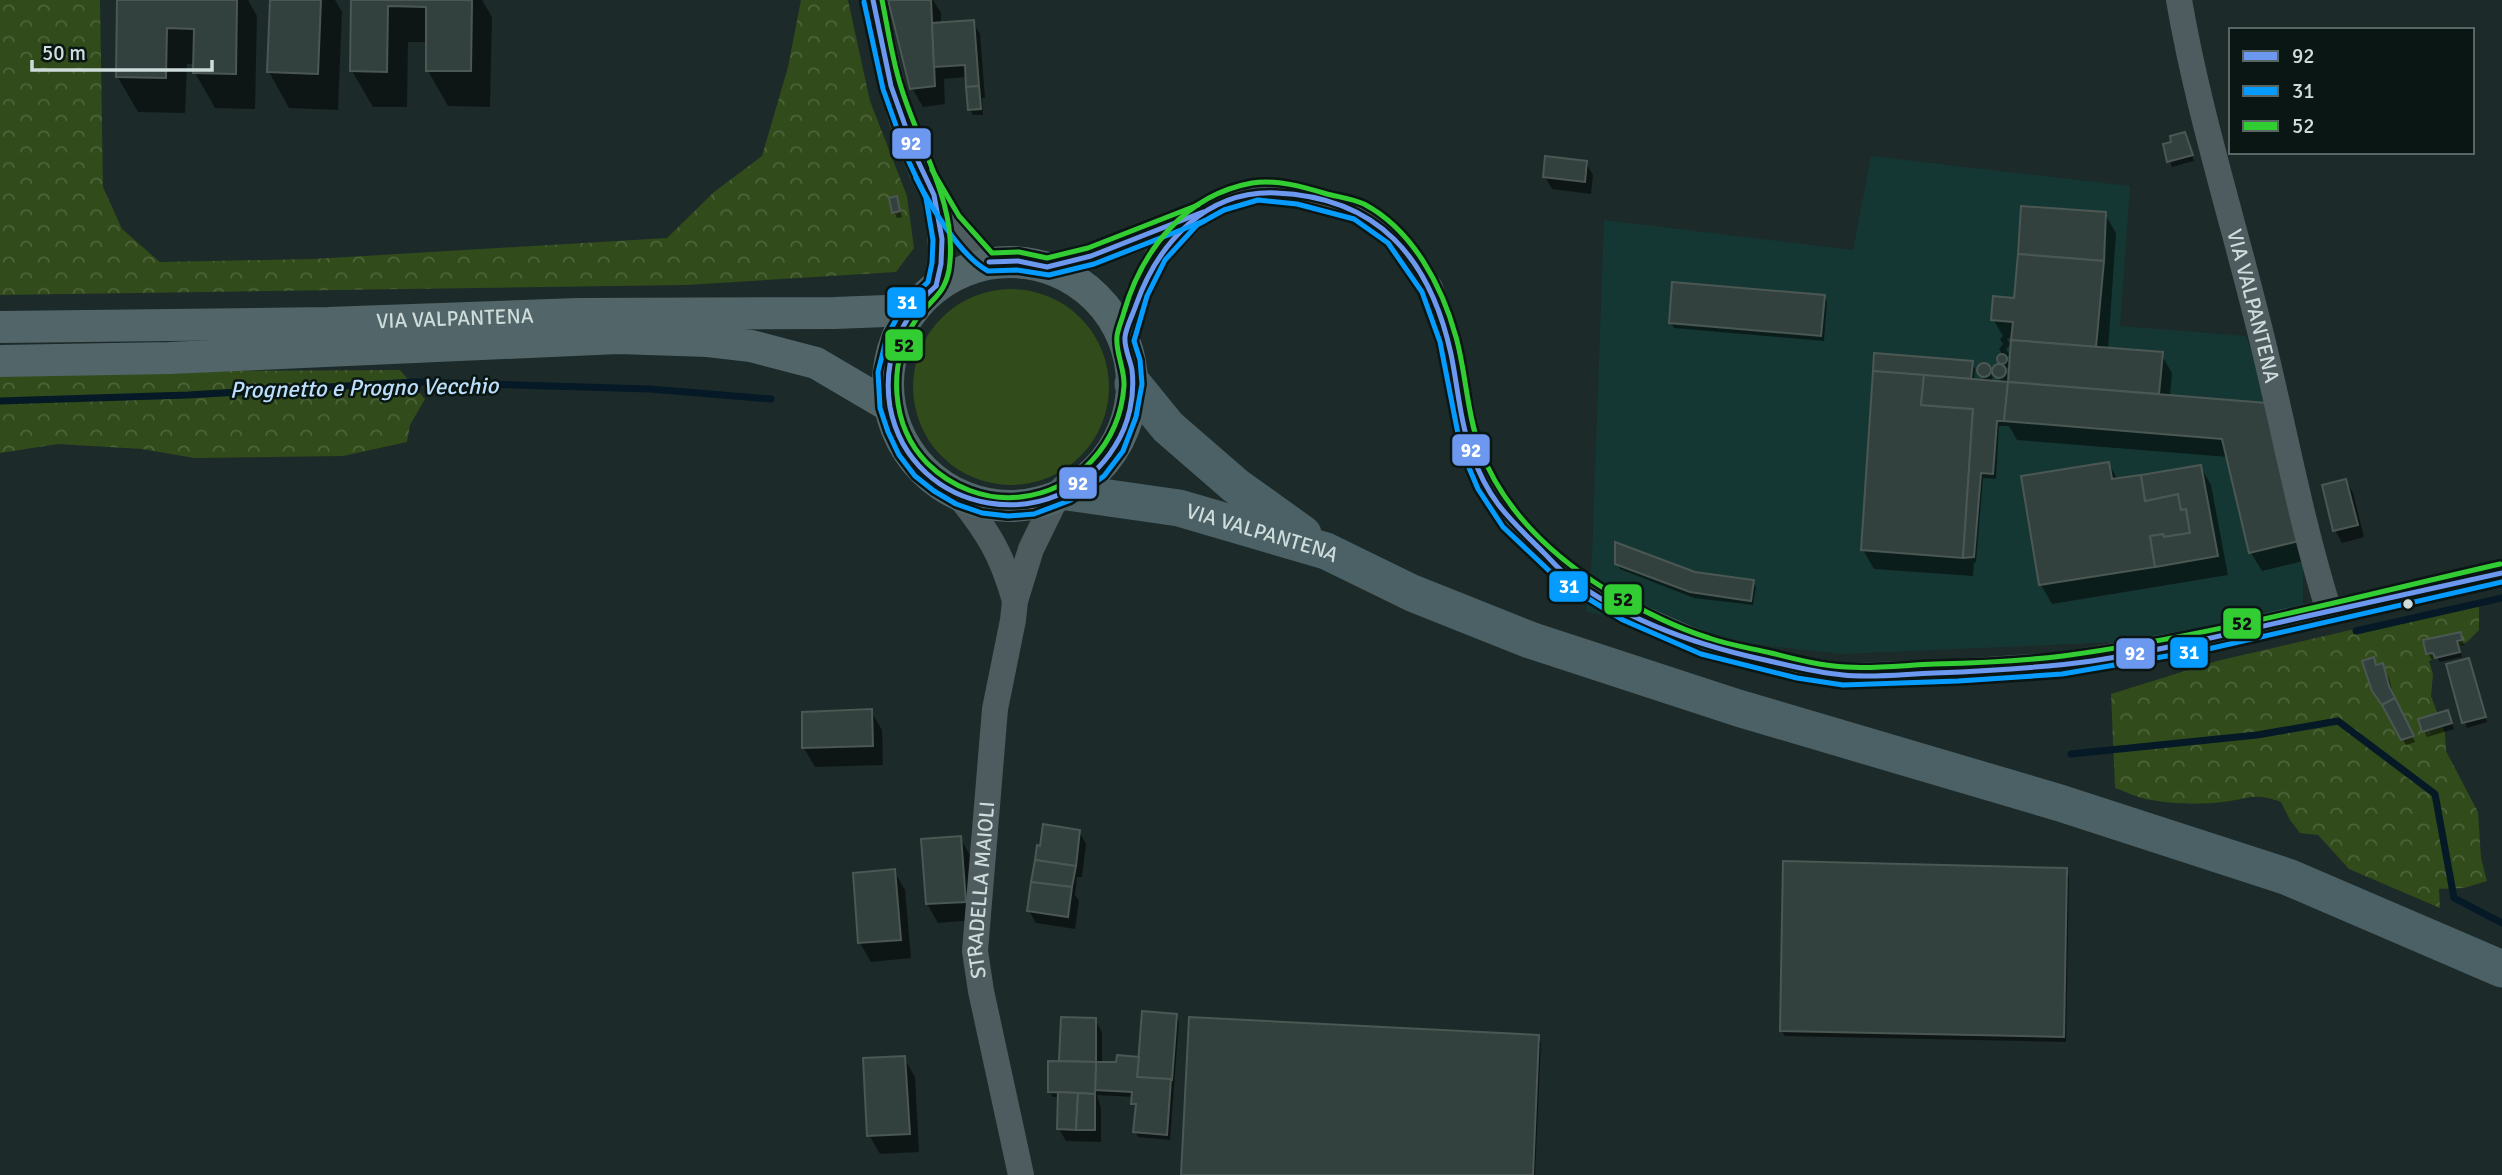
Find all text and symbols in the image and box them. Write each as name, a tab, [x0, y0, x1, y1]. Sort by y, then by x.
scale bar	[32, 28, 212, 72]
legend	[2229, 28, 2474, 154]
text: 50 m	[42, 40, 86, 66]
text: 92	[2292, 43, 2315, 69]
text: 31	[2292, 78, 2315, 104]
text: 52	[2292, 113, 2315, 139]
line badge: 92	[891, 127, 932, 160]
text: 92	[901, 132, 921, 156]
street label: VIA VALPANTENA	[2221, 226, 2285, 385]
line badge: 31	[886, 286, 927, 319]
text: 31	[897, 291, 917, 315]
street label: VIA VALPANTENA	[376, 303, 534, 334]
line badge: 52	[884, 328, 924, 362]
text: 52	[894, 334, 914, 358]
water label: Prognetto e Progno Vecchio	[229, 371, 500, 405]
line badge: 92	[1451, 433, 1491, 467]
text: 92	[1461, 439, 1481, 463]
line badge: 92	[1058, 466, 1098, 500]
text: 92	[1068, 472, 1088, 496]
street label: VIA VALPANTENA	[1183, 498, 1343, 568]
line badge: 31	[1548, 570, 1589, 603]
text: 31	[1559, 575, 1579, 599]
line badge: 52	[1603, 583, 1643, 616]
text: 52	[1613, 588, 1633, 612]
unlabelled marker	[2401, 597, 2415, 611]
line badge: 52	[2222, 607, 2262, 640]
text: 52	[2232, 612, 2252, 636]
line badge: 31	[2169, 636, 2209, 669]
line badge: 92	[2115, 637, 2156, 670]
text: 31	[2179, 641, 2199, 665]
text: 92	[2125, 642, 2145, 666]
street label: STRADELLA MAIOLI	[961, 800, 1000, 980]

